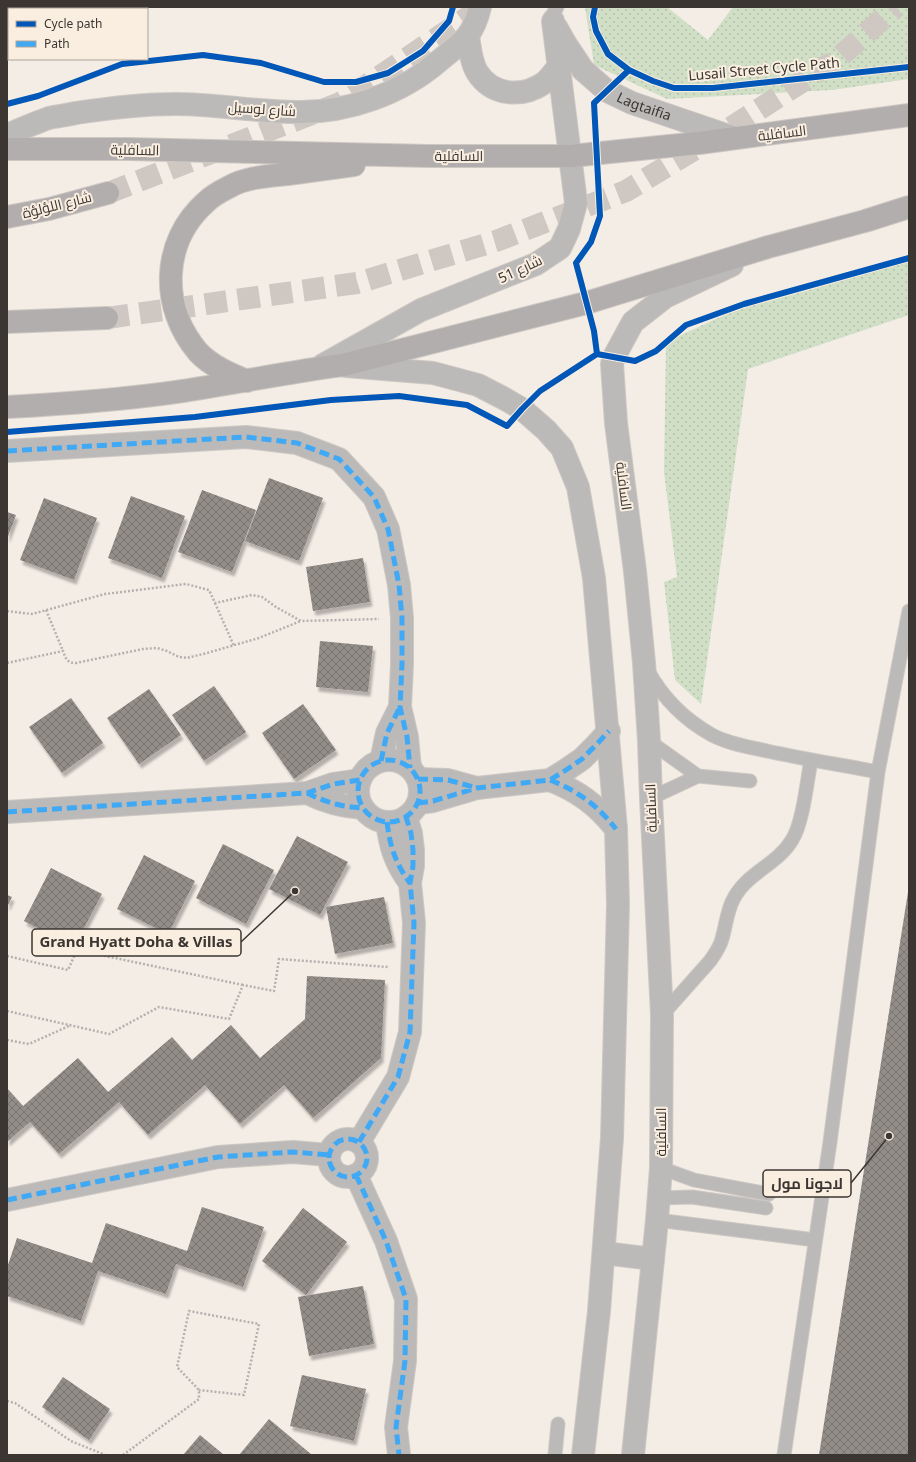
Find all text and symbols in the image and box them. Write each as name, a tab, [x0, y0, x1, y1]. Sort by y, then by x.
legend	[8, 8, 148, 60]
text: Cycle path	[44, 15, 102, 32]
text: Path	[44, 35, 70, 52]
street label: Lusail Street Cycle Path	[687, 52, 841, 85]
street label: Lagtaifia	[614, 87, 674, 125]
street label: شارع لوسيل	[227, 97, 297, 120]
street label: السافلية	[757, 120, 807, 145]
street label: السافلية	[110, 140, 160, 159]
street label: السافلية	[435, 146, 483, 165]
street label: شارع اللؤلؤة	[20, 187, 94, 222]
street label: شارع 51	[495, 250, 545, 287]
street label: السافلية	[612, 461, 637, 511]
street label: السافلية	[640, 783, 661, 833]
callout: Grand Hyatt Doha & Villas	[32, 929, 241, 956]
text: Grand Hyatt Doha & Villas	[39, 931, 233, 951]
street label: السافلية	[651, 1108, 670, 1156]
callout: لاجونا مول	[763, 1170, 851, 1197]
text: لاجونا مول	[771, 1173, 843, 1193]

